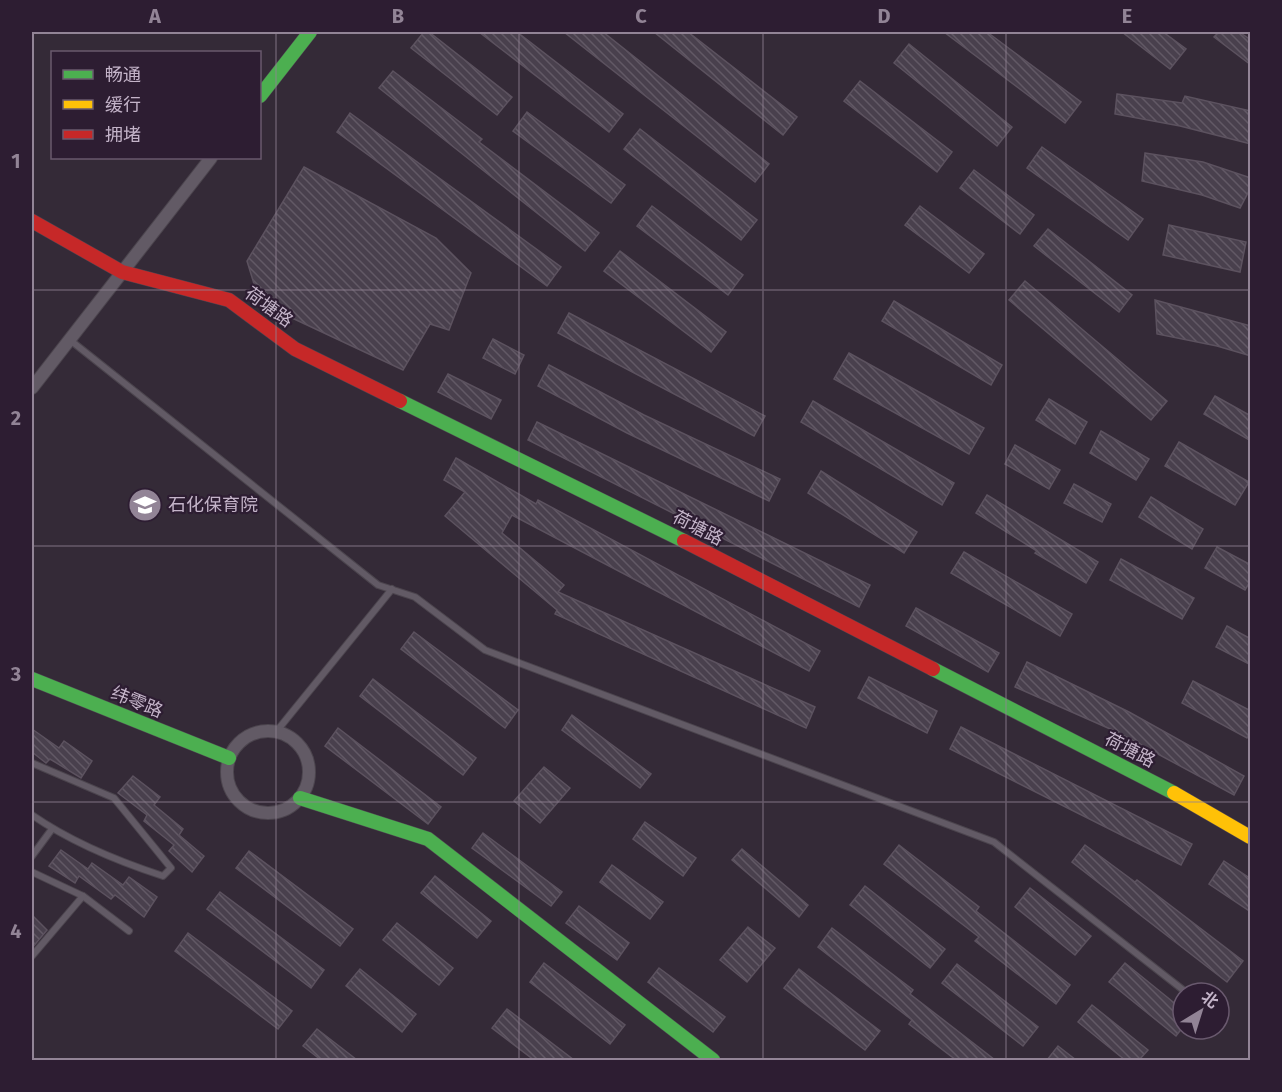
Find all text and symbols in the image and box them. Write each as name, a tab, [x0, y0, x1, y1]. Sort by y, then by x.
text: A	[148, 4, 162, 28]
text: B	[392, 4, 404, 28]
text: C	[635, 4, 647, 28]
text: D	[877, 4, 891, 28]
text: E	[1122, 4, 1132, 28]
legend	[51, 51, 261, 159]
text: 畅通	[105, 64, 141, 86]
text: 缓行	[105, 94, 141, 116]
text: 拥堵	[105, 124, 141, 146]
text: 1	[11, 149, 21, 173]
street label: 荷塘路	[241, 282, 297, 332]
text: 2	[11, 406, 21, 430]
school or university icon: 石化保育院	[127, 487, 163, 523]
place label: 石化保育院	[168, 494, 258, 516]
street label: 荷塘路	[669, 506, 727, 550]
text: 3	[10, 662, 21, 686]
street label: 纬零路	[108, 682, 166, 722]
street label: 荷塘路	[1101, 728, 1159, 772]
text: 4	[10, 919, 22, 943]
north arrow	[1171, 981, 1231, 1041]
text: 北	[1198, 987, 1222, 1012]

